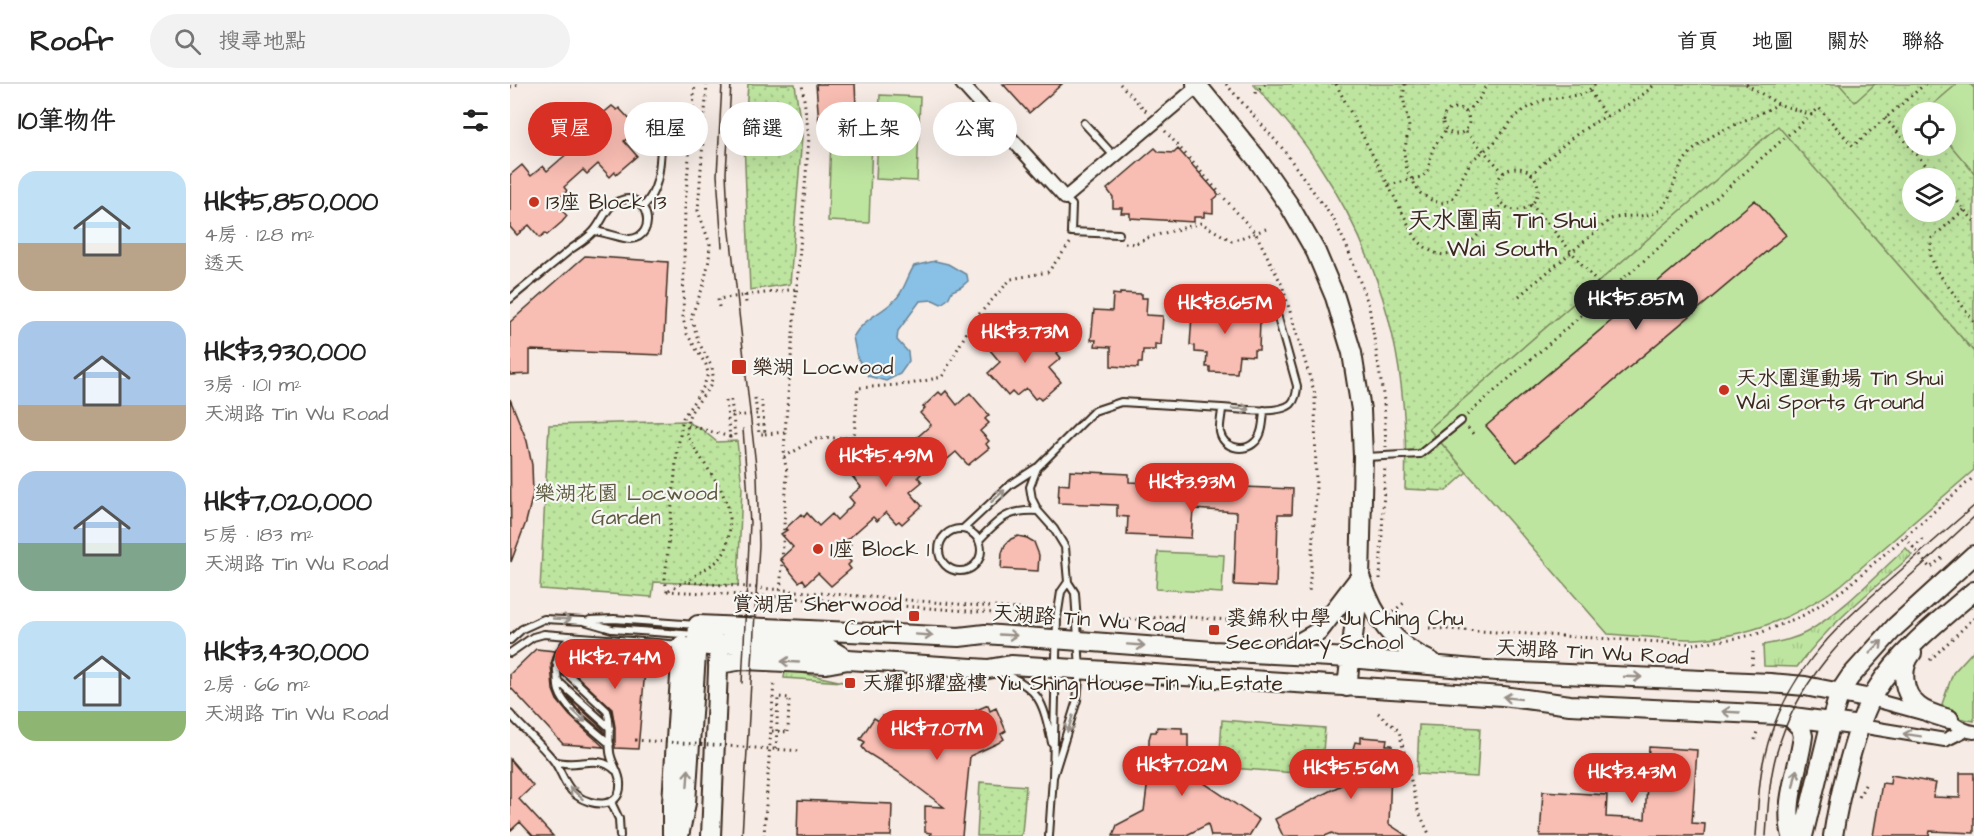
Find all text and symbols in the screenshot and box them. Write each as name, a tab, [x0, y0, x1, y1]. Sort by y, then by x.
search box	[150, 14, 570, 68]
text: Roofr	[30, 22, 114, 61]
icon: search	[171, 25, 204, 58]
text: 搜尋地點	[219, 26, 307, 57]
text: 首頁	[1677, 27, 1719, 56]
text: 地圖	[1752, 27, 1794, 56]
text: 關於	[1827, 27, 1869, 56]
text: 聯絡	[1902, 27, 1944, 56]
chip: 買屋	[528, 102, 612, 156]
chip: 租屋	[624, 102, 708, 156]
chip: 篩選	[720, 102, 804, 156]
chip: 新上架	[816, 102, 921, 156]
chip: 公寓	[933, 102, 1017, 156]
map controls	[1902, 102, 1956, 222]
button: locate	[1902, 102, 1956, 156]
text: 10筆物件	[18, 103, 116, 139]
icon: filters	[459, 104, 492, 137]
button: layers	[1902, 168, 1956, 222]
text: HK$5,850,000	[204, 184, 378, 220]
place label: 13座 Block 13	[546, 188, 667, 217]
icon: home	[66, 195, 138, 267]
marker: 13座 Block 13	[527, 195, 541, 209]
district label: 天水圍南 Tin Shui Wai South	[1408, 204, 1597, 266]
text: 4房 · 128 m²	[204, 221, 315, 249]
text: 透天	[204, 250, 244, 278]
pin: HK$5.85M	[1574, 280, 1698, 331]
pin: HK$8.65M	[1163, 284, 1287, 335]
text: HK$5.85M	[1588, 285, 1684, 313]
text: HK$8.65M	[1178, 289, 1272, 317]
pin: HK$3.73M	[963, 313, 1087, 364]
text: HK$3.73M	[981, 318, 1069, 346]
text: HK$3,930,000	[204, 334, 366, 370]
icon: home	[66, 345, 138, 417]
place label: 樂湖 Locwood	[752, 353, 894, 382]
marker: 樂湖 Locwood	[730, 358, 748, 376]
place label: 天水圍運動場 Tin Shui Wai Sports Ground	[1736, 364, 1943, 418]
text: 3房 · 101 m²	[204, 371, 302, 399]
marker: 天水圍運動場 Tin Shui Wai Sports Ground	[1717, 383, 1731, 397]
text: 天湖路 Tin Wu Road	[204, 400, 388, 428]
one-way arrow	[1231, 404, 1251, 415]
pin: HK$5.49M	[824, 437, 948, 488]
text: HK$5.49M	[839, 442, 933, 470]
pin: HK$3.93M	[1130, 463, 1254, 514]
text: HK$3.93M	[1149, 468, 1235, 496]
park label: 樂湖花園 Locwood Garden	[534, 479, 718, 532]
text: HK$7,020,000	[204, 484, 372, 520]
one-way arrow	[990, 489, 1005, 503]
icon: home	[66, 495, 138, 567]
text: 5房 · 183 m²	[204, 521, 314, 549]
place label: 1座 Block 1	[830, 535, 930, 564]
marker: 1座 Block 1	[811, 542, 825, 556]
text: 天湖路 Tin Wu Road	[204, 550, 388, 578]
place label: 賞湖居 Sherwood Court	[732, 590, 903, 643]
street label: 天湖路 Tin Wu Road	[991, 598, 1187, 641]
place label: 裘錦秋中學 Ju Ching Chu Secondary School	[1226, 604, 1464, 659]
marker: 賞湖居 Sherwood Court	[907, 609, 921, 623]
one-way arrow	[551, 614, 571, 625]
marker: 裘錦秋中學 Ju Ching Chu Secondary School	[1207, 623, 1221, 637]
one-way arrow	[914, 630, 934, 641]
one-way arrow	[997, 630, 1017, 641]
street label: 天湖路 Tin Wu Road	[1495, 633, 1690, 672]
text: HK$3,430,000	[204, 634, 369, 670]
pin: HK$2.74M	[553, 639, 677, 690]
one-way arrow	[1869, 639, 1884, 654]
one-way arrow	[1126, 640, 1146, 651]
text: HK$2.74M	[569, 644, 661, 672]
icon: home	[66, 645, 138, 717]
one-way arrow	[781, 656, 801, 667]
place label: 天耀邨耀盛樓 Yiu Shing House Tin Yiu Estate	[862, 669, 1283, 700]
text: 2房 · 66 m²	[204, 671, 310, 699]
one-way arrow	[1623, 672, 1643, 683]
marker: 天耀邨耀盛樓 Yiu Shing House Tin Yiu Estate	[843, 676, 857, 690]
one-way arrow	[1503, 692, 1523, 703]
text: 天湖路 Tin Wu Road	[204, 700, 388, 728]
one-way arrow	[1721, 707, 1741, 718]
one-way arrow	[571, 709, 586, 723]
pin: HK$7.07M	[875, 710, 999, 761]
one-way arrow	[1064, 714, 1075, 733]
text: HK$7.07M	[891, 715, 983, 743]
one-way arrow	[1903, 729, 1923, 740]
pin: HK$7.02M	[1120, 746, 1244, 797]
pin: HK$5.56M	[1289, 749, 1413, 800]
text: HK$7.02M	[1136, 751, 1228, 779]
pin: HK$3.43M	[1570, 753, 1694, 804]
text: HK$5.56M	[1303, 754, 1399, 782]
text: HK$3.43M	[1588, 758, 1676, 786]
one-way arrow	[683, 769, 694, 789]
one-way arrow	[1790, 769, 1801, 789]
one-way arrow	[568, 786, 583, 800]

